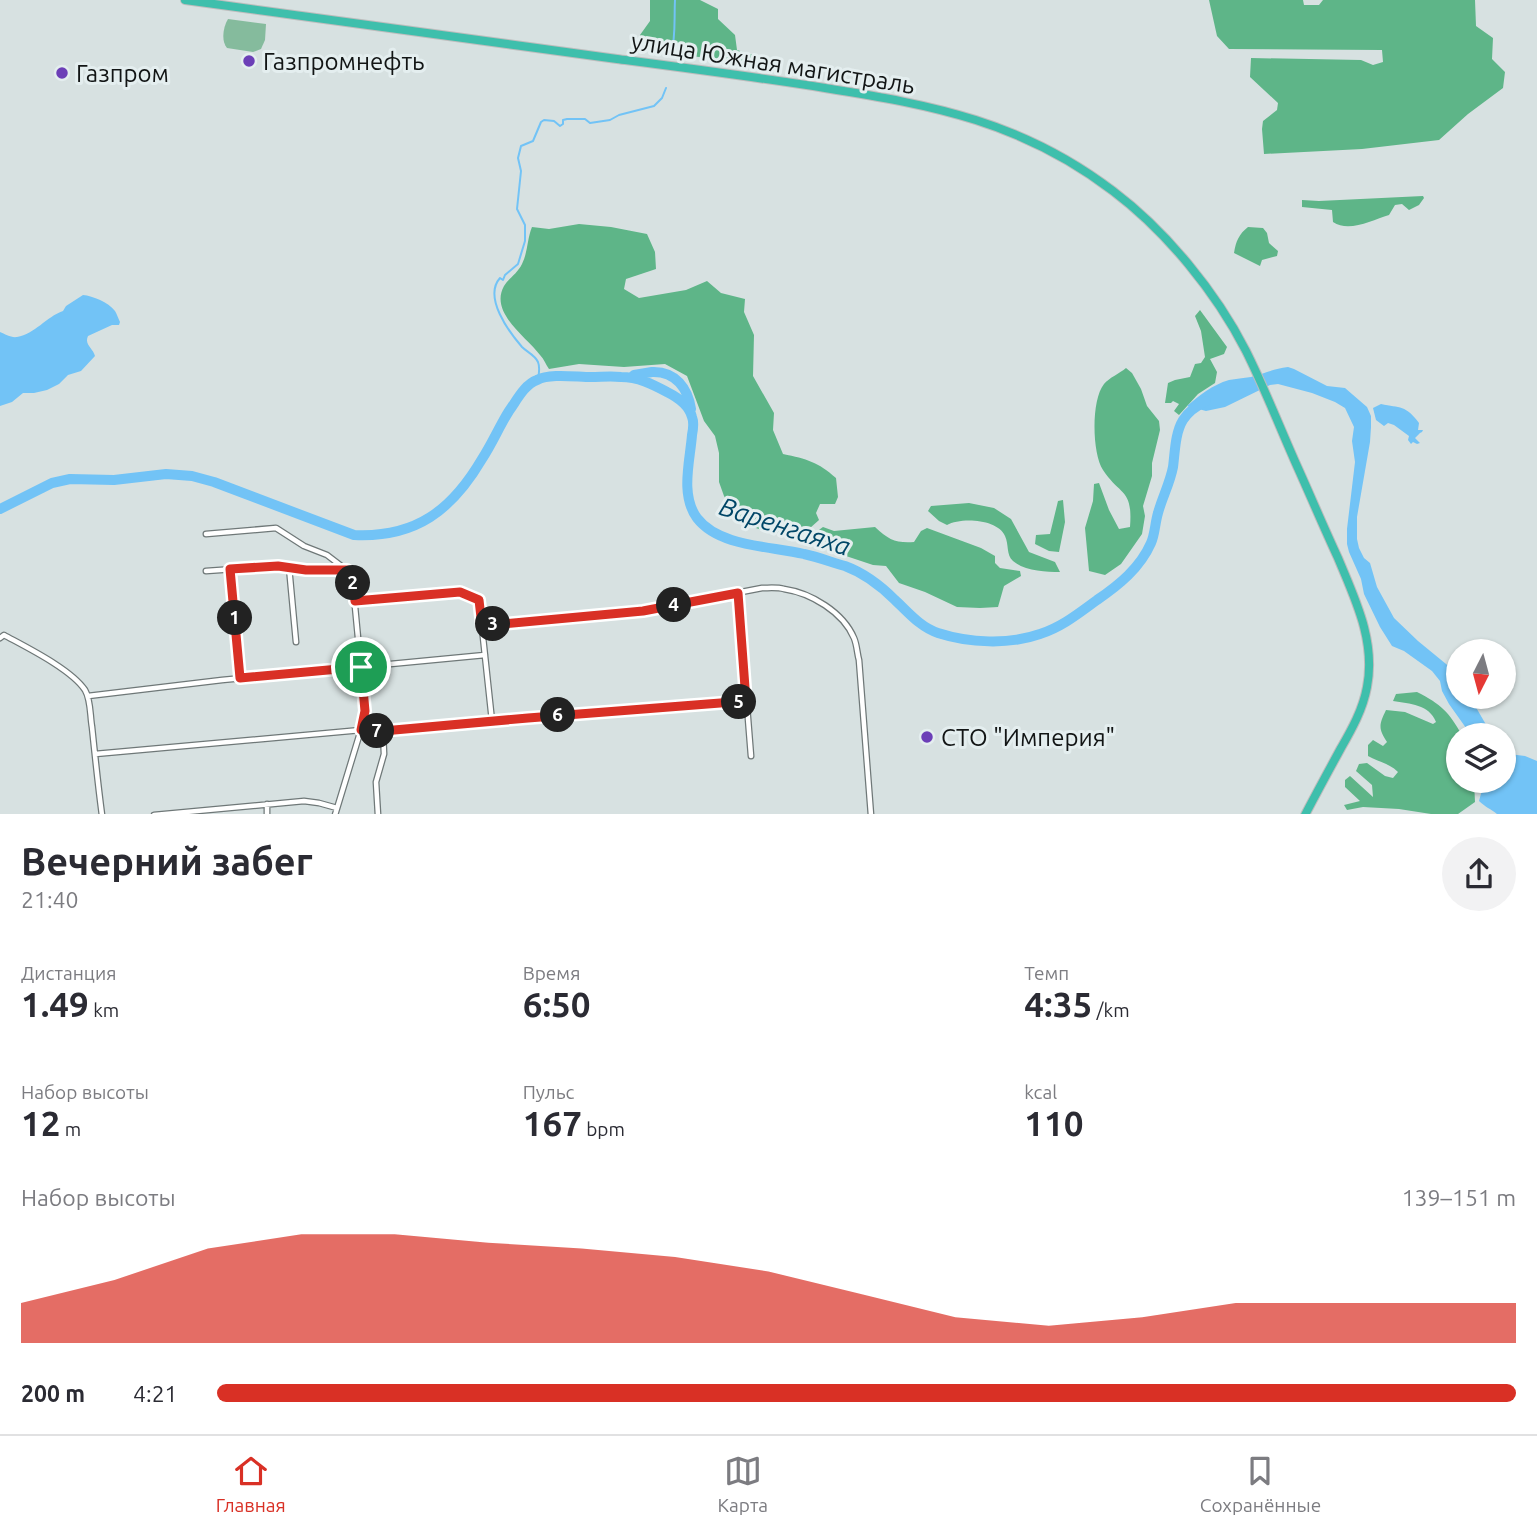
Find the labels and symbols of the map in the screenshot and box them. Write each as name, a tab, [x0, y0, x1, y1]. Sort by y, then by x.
street label: улица Южная магистраль	[629, 27, 917, 99]
place label: Газпромнефть	[263, 48, 425, 75]
marker: Газпромнефть	[241, 53, 257, 69]
place label: Газпром	[76, 60, 169, 87]
marker: Газпром	[54, 65, 70, 81]
water label: Варенгаяха	[716, 491, 854, 561]
pin: 2	[336, 566, 370, 600]
pin: 4	[656, 588, 692, 622]
pin: 1	[218, 600, 252, 636]
pin: 3	[476, 606, 510, 642]
pin	[331, 637, 391, 697]
north arrow	[1446, 639, 1516, 709]
pin: 5	[722, 684, 756, 720]
pin: 6	[540, 698, 576, 732]
pin: 7	[360, 714, 394, 748]
place label: СТО "Империя"	[941, 724, 1115, 751]
marker: СТО "Империя"	[919, 729, 935, 745]

